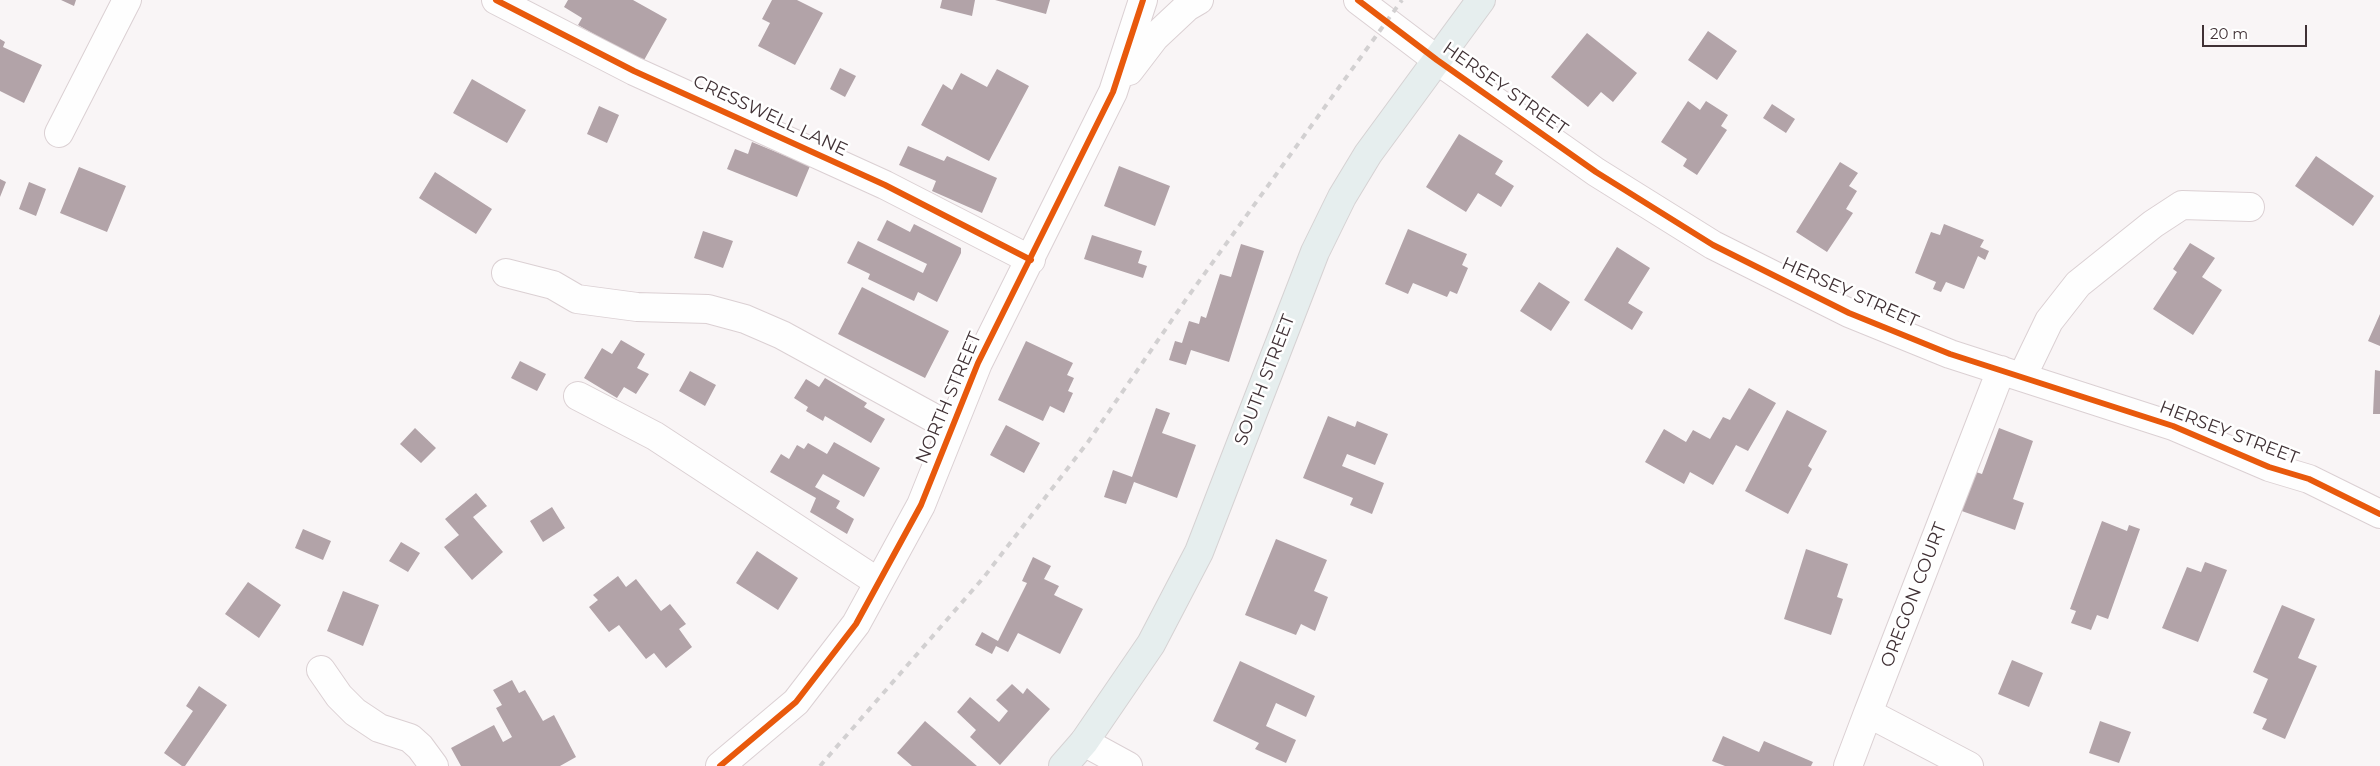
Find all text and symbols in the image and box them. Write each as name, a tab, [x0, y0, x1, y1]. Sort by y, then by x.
scale bar	[2205, 15, 2310, 47]
text: 20 m	[2210, 24, 2248, 43]
street label: HERSEY STREET	[1438, 38, 1572, 140]
street label: CRESSWELL LANE	[689, 71, 851, 161]
street label: HERSEY STREET	[1778, 253, 1922, 333]
street label: SOUTH STREET	[1230, 311, 1300, 449]
street label: NORTH STREET	[912, 329, 986, 467]
street label: HERSEY STREET	[2156, 396, 2302, 470]
street label: OREGON COURT	[1876, 520, 1952, 670]

